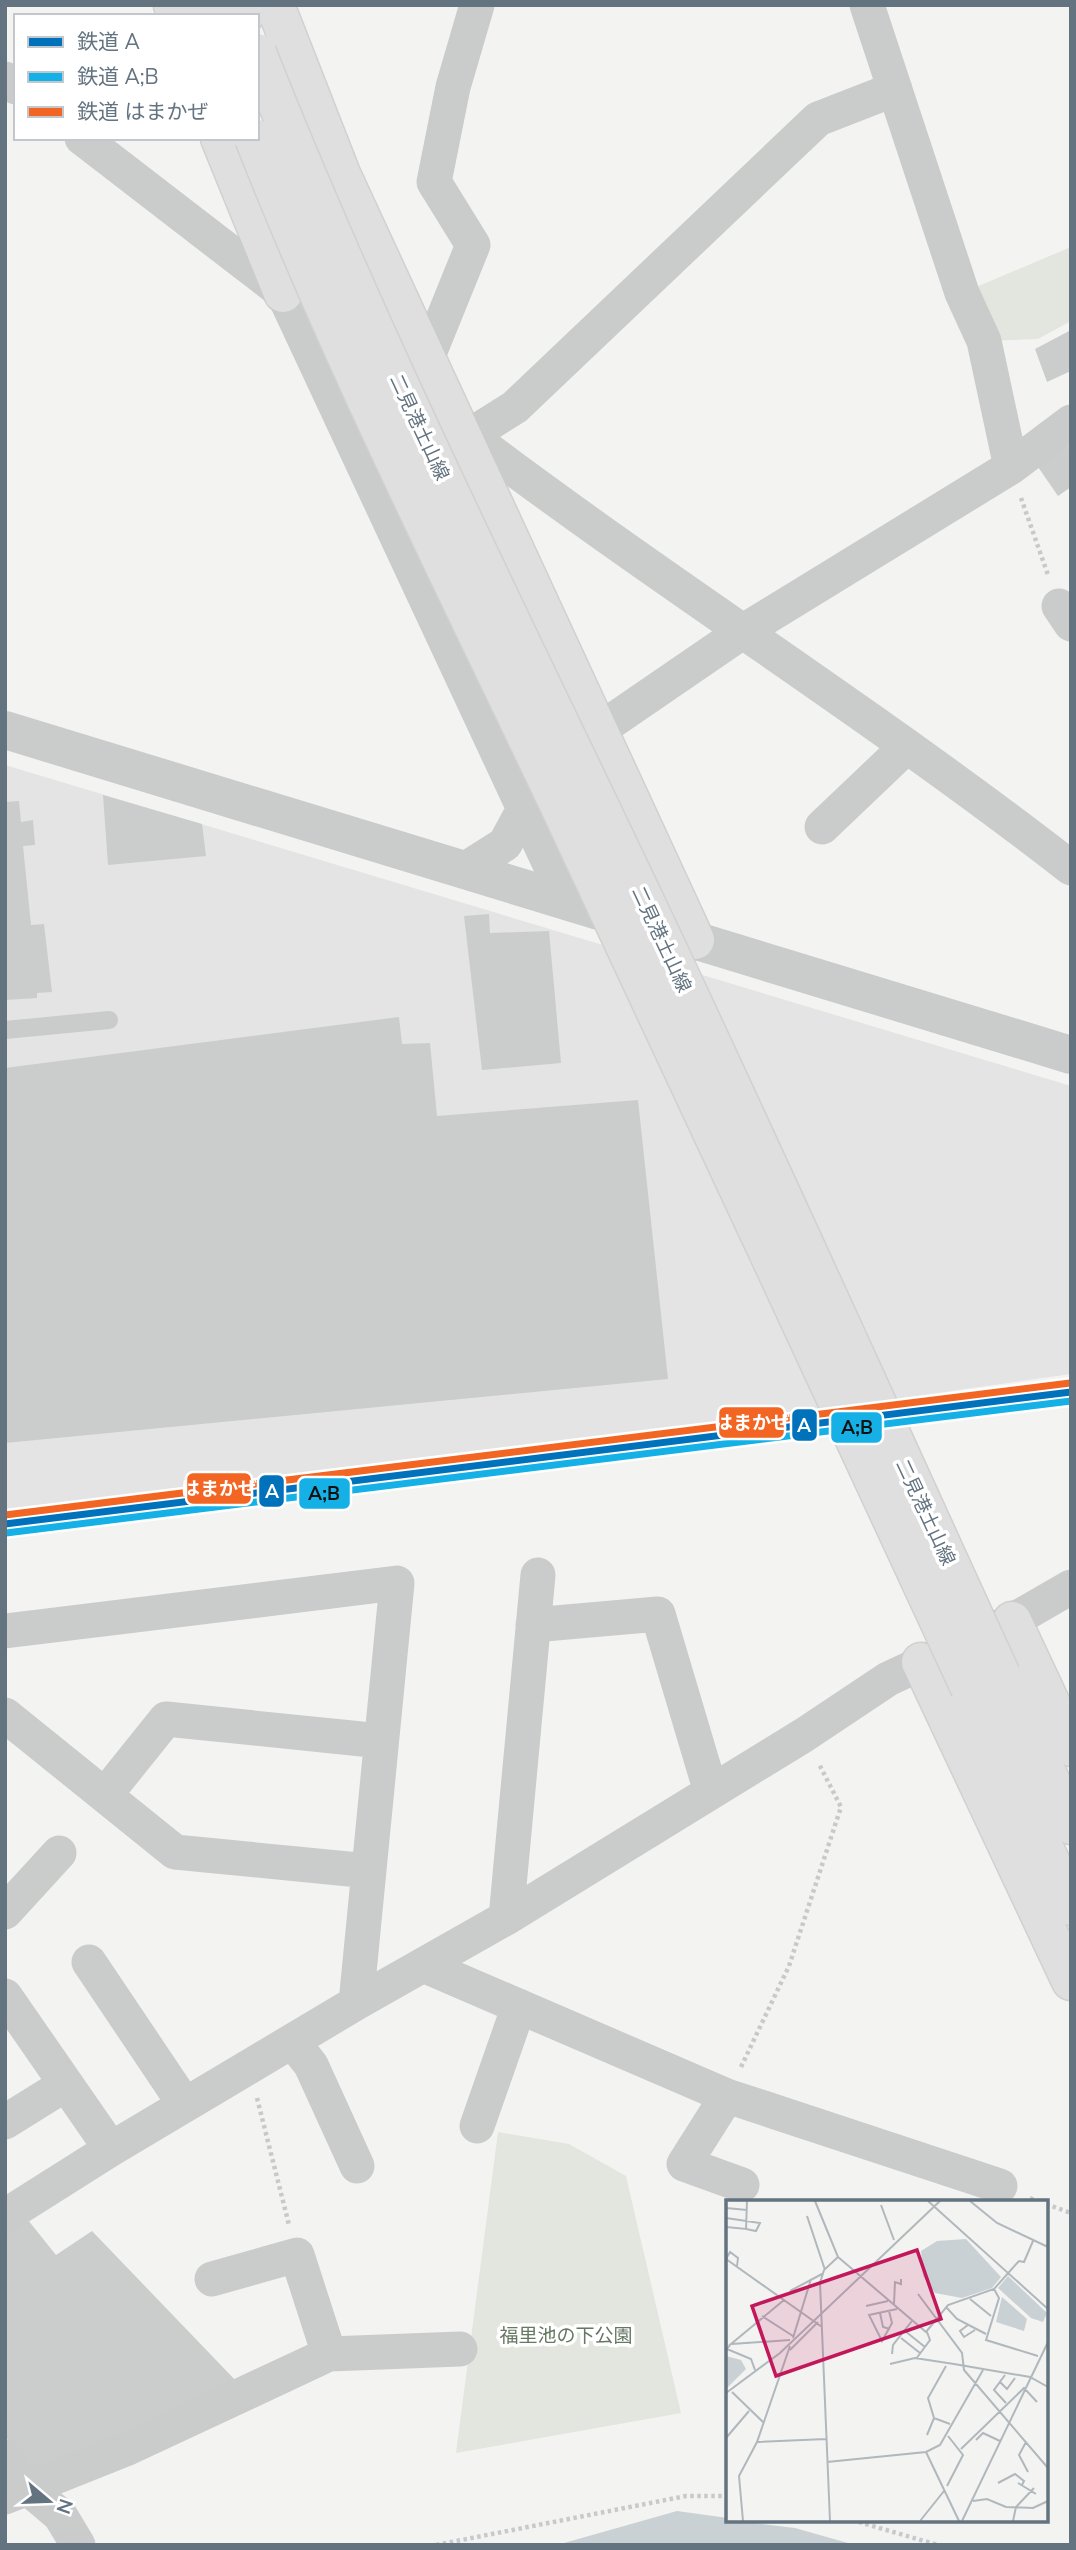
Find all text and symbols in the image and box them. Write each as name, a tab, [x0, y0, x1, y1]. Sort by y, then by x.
legend	[14, 14, 259, 140]
text: 鉄道 A	[77, 28, 140, 56]
text: 鉄道 A;B	[77, 63, 159, 91]
text: 鉄道 はまかぜ	[77, 98, 208, 126]
street label: 二見港土山線	[383, 370, 455, 485]
street label: 二見港土山線	[625, 882, 697, 997]
line badge: はまかぜ	[718, 1406, 785, 1439]
line badge: A	[791, 1408, 818, 1442]
text: はまかぜ	[714, 1410, 790, 1436]
line badge: A;B	[830, 1411, 883, 1444]
text: A	[797, 1413, 812, 1439]
text: A;B	[841, 1415, 873, 1441]
street label: 二見港土山線	[889, 1455, 961, 1570]
line badge: はまかぜ	[186, 1472, 252, 1505]
line badge: A	[258, 1474, 285, 1508]
text: はまかぜ	[181, 1476, 257, 1502]
line badge: A;B	[298, 1477, 351, 1510]
text: A	[265, 1479, 280, 1505]
text: A;B	[308, 1481, 340, 1507]
inset map	[726, 2200, 1048, 2522]
park label: 福里池の下公園	[499, 2323, 633, 2349]
north arrow	[14, 2466, 84, 2536]
text: N	[50, 2495, 79, 2517]

